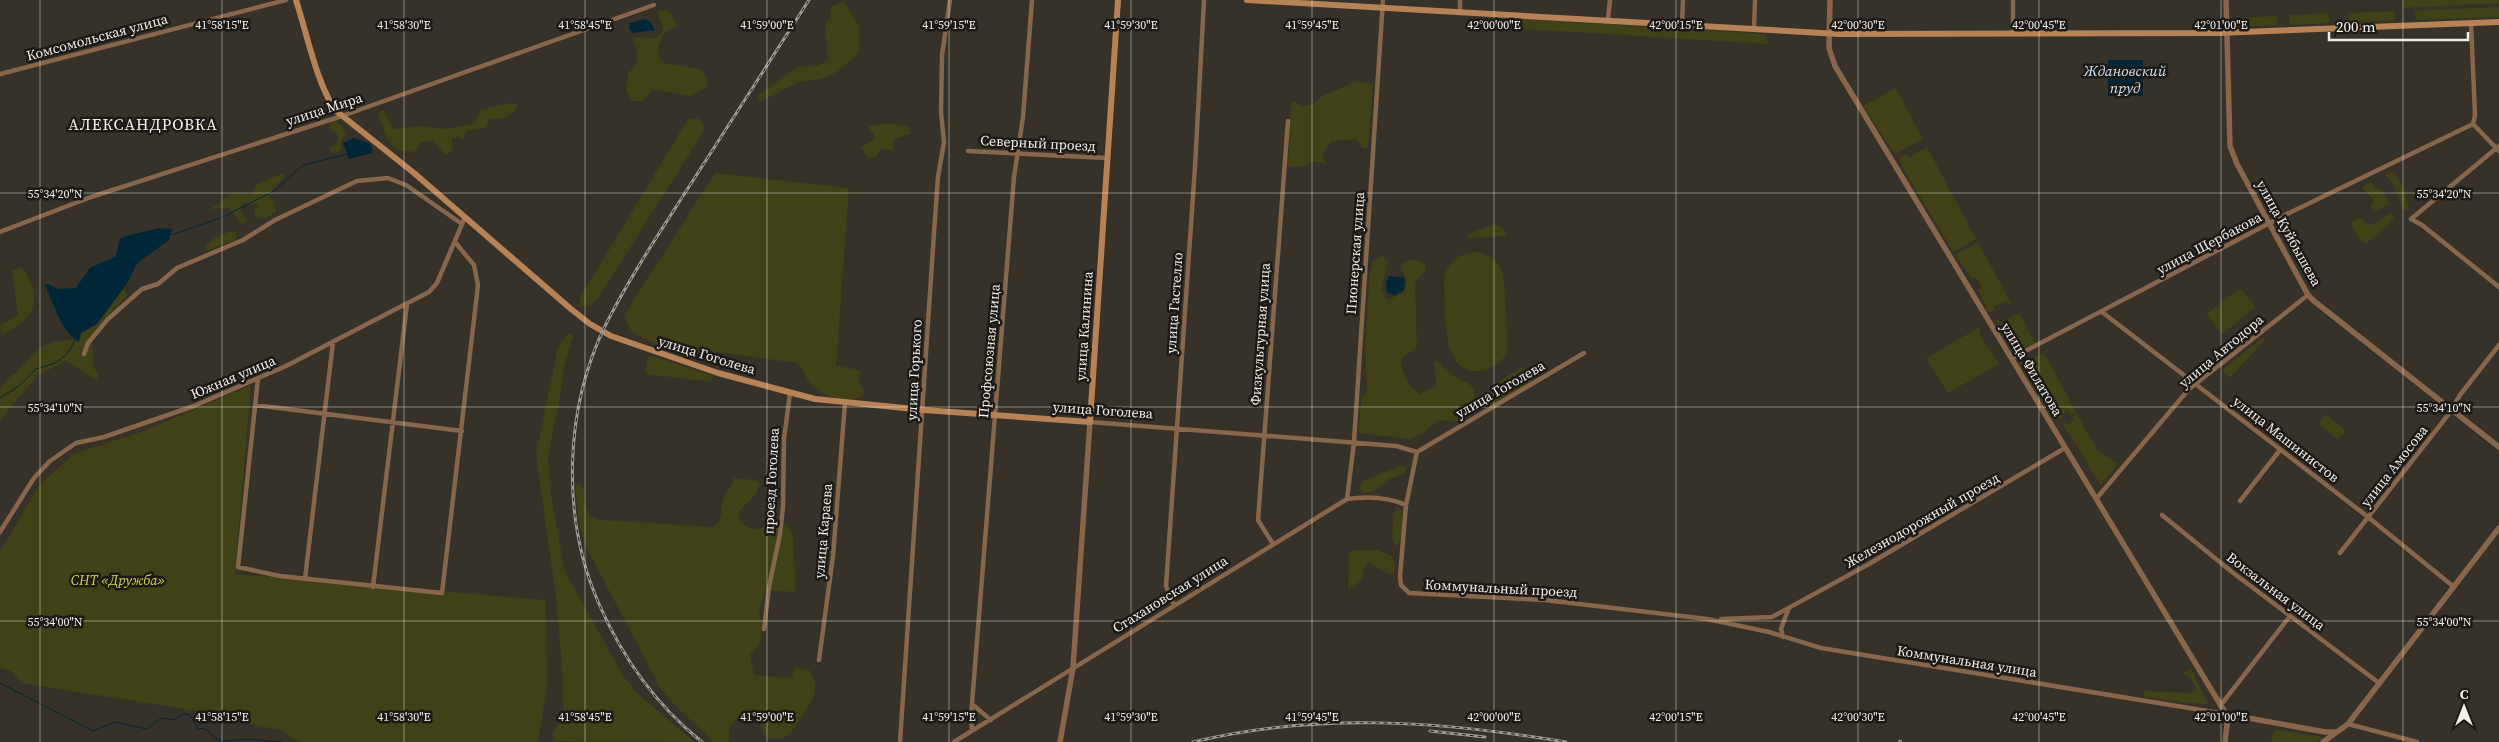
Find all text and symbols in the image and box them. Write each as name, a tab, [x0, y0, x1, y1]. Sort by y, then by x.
street label: Комсомольская улица	[24, 8, 171, 66]
scale bar	[2329, 10, 2468, 42]
text: 200 m	[2336, 16, 2376, 37]
text: 41°58'15"E	[195, 17, 249, 33]
text: 41°58'30"E	[377, 17, 431, 33]
text: 41°58'45"E	[558, 17, 612, 33]
text: 41°59'00"E	[740, 17, 794, 33]
text: 41°59'15"E	[922, 17, 976, 33]
text: 41°59'30"E	[1104, 17, 1158, 33]
text: 41°59'45"E	[1285, 17, 1339, 33]
text: 42°00'00"E	[1467, 17, 1521, 33]
text: 42°00'15"E	[1649, 17, 1703, 33]
text: 42°00'30"E	[1831, 17, 1885, 33]
text: 42°00'45"E	[2012, 17, 2066, 33]
text: 42°01'00"E	[2194, 17, 2248, 33]
water label: Ждановский пруд	[2083, 60, 2167, 98]
street label: улица Мира	[283, 87, 366, 131]
district label: АЛЕКСАНДРОВКА	[68, 113, 218, 135]
street label: Северный проезд	[980, 130, 1096, 156]
street label: улица Куйбышева	[2252, 176, 2327, 290]
text: 55°34'20"N	[27, 186, 83, 202]
text: 55°34'20"N	[2416, 186, 2472, 202]
street label: Пионерская улица	[1341, 190, 1369, 315]
street label: улица Щербакова	[2153, 206, 2266, 279]
street label: улица Гастелло	[1160, 251, 1188, 354]
street label: Физкультурная улица	[1245, 261, 1275, 406]
street label: улица Калинина	[1070, 270, 1098, 382]
street label: Профсоюзная улица	[973, 282, 1005, 419]
street label: улица Автодора	[2174, 309, 2268, 392]
street label: улица Филатова	[1996, 318, 2068, 420]
street label: улица Горького	[901, 319, 927, 421]
street label: улица Гоголева	[656, 331, 759, 379]
street label: Южная улица	[187, 350, 279, 404]
street label: улица Гоголева	[1452, 355, 1549, 423]
street label: улица Машинистов	[2229, 391, 2343, 487]
street label: улица Гоголева	[1052, 397, 1155, 424]
text: 55°34'10"N	[27, 400, 83, 416]
text: 55°34'10"N	[2416, 400, 2472, 416]
street label: улица Амосова	[2356, 420, 2433, 511]
street label: проезд Гоголева	[758, 426, 784, 535]
street label: Железнодорожный проезд	[1841, 467, 2003, 573]
street label: улица Караева	[809, 482, 837, 579]
street label: Вокзальная улица	[2223, 547, 2330, 635]
street label: Стахановская улица	[1109, 550, 1232, 638]
park label: СНТ «Дружба»	[71, 570, 165, 590]
street label: Коммунальный проезд	[1424, 574, 1578, 602]
text: 55°34'00"N	[27, 614, 83, 630]
text: 55°34'00"N	[2416, 614, 2472, 630]
street label: Коммунальная улица	[1896, 640, 2039, 682]
north arrow	[2439, 682, 2489, 732]
text: С	[2460, 684, 2469, 704]
text: 41°58'15"E	[195, 709, 249, 725]
text: 41°58'30"E	[377, 709, 431, 725]
text: 41°58'45"E	[558, 709, 612, 725]
text: 41°59'00"E	[740, 709, 794, 725]
text: 41°59'15"E	[922, 709, 976, 725]
text: 41°59'30"E	[1104, 709, 1158, 725]
text: 41°59'45"E	[1285, 709, 1339, 725]
text: 42°00'00"E	[1467, 709, 1521, 725]
text: 42°00'15"E	[1649, 709, 1703, 725]
text: 42°00'30"E	[1831, 709, 1885, 725]
text: 42°00'45"E	[2012, 709, 2066, 725]
text: 42°01'00"E	[2194, 709, 2248, 725]

